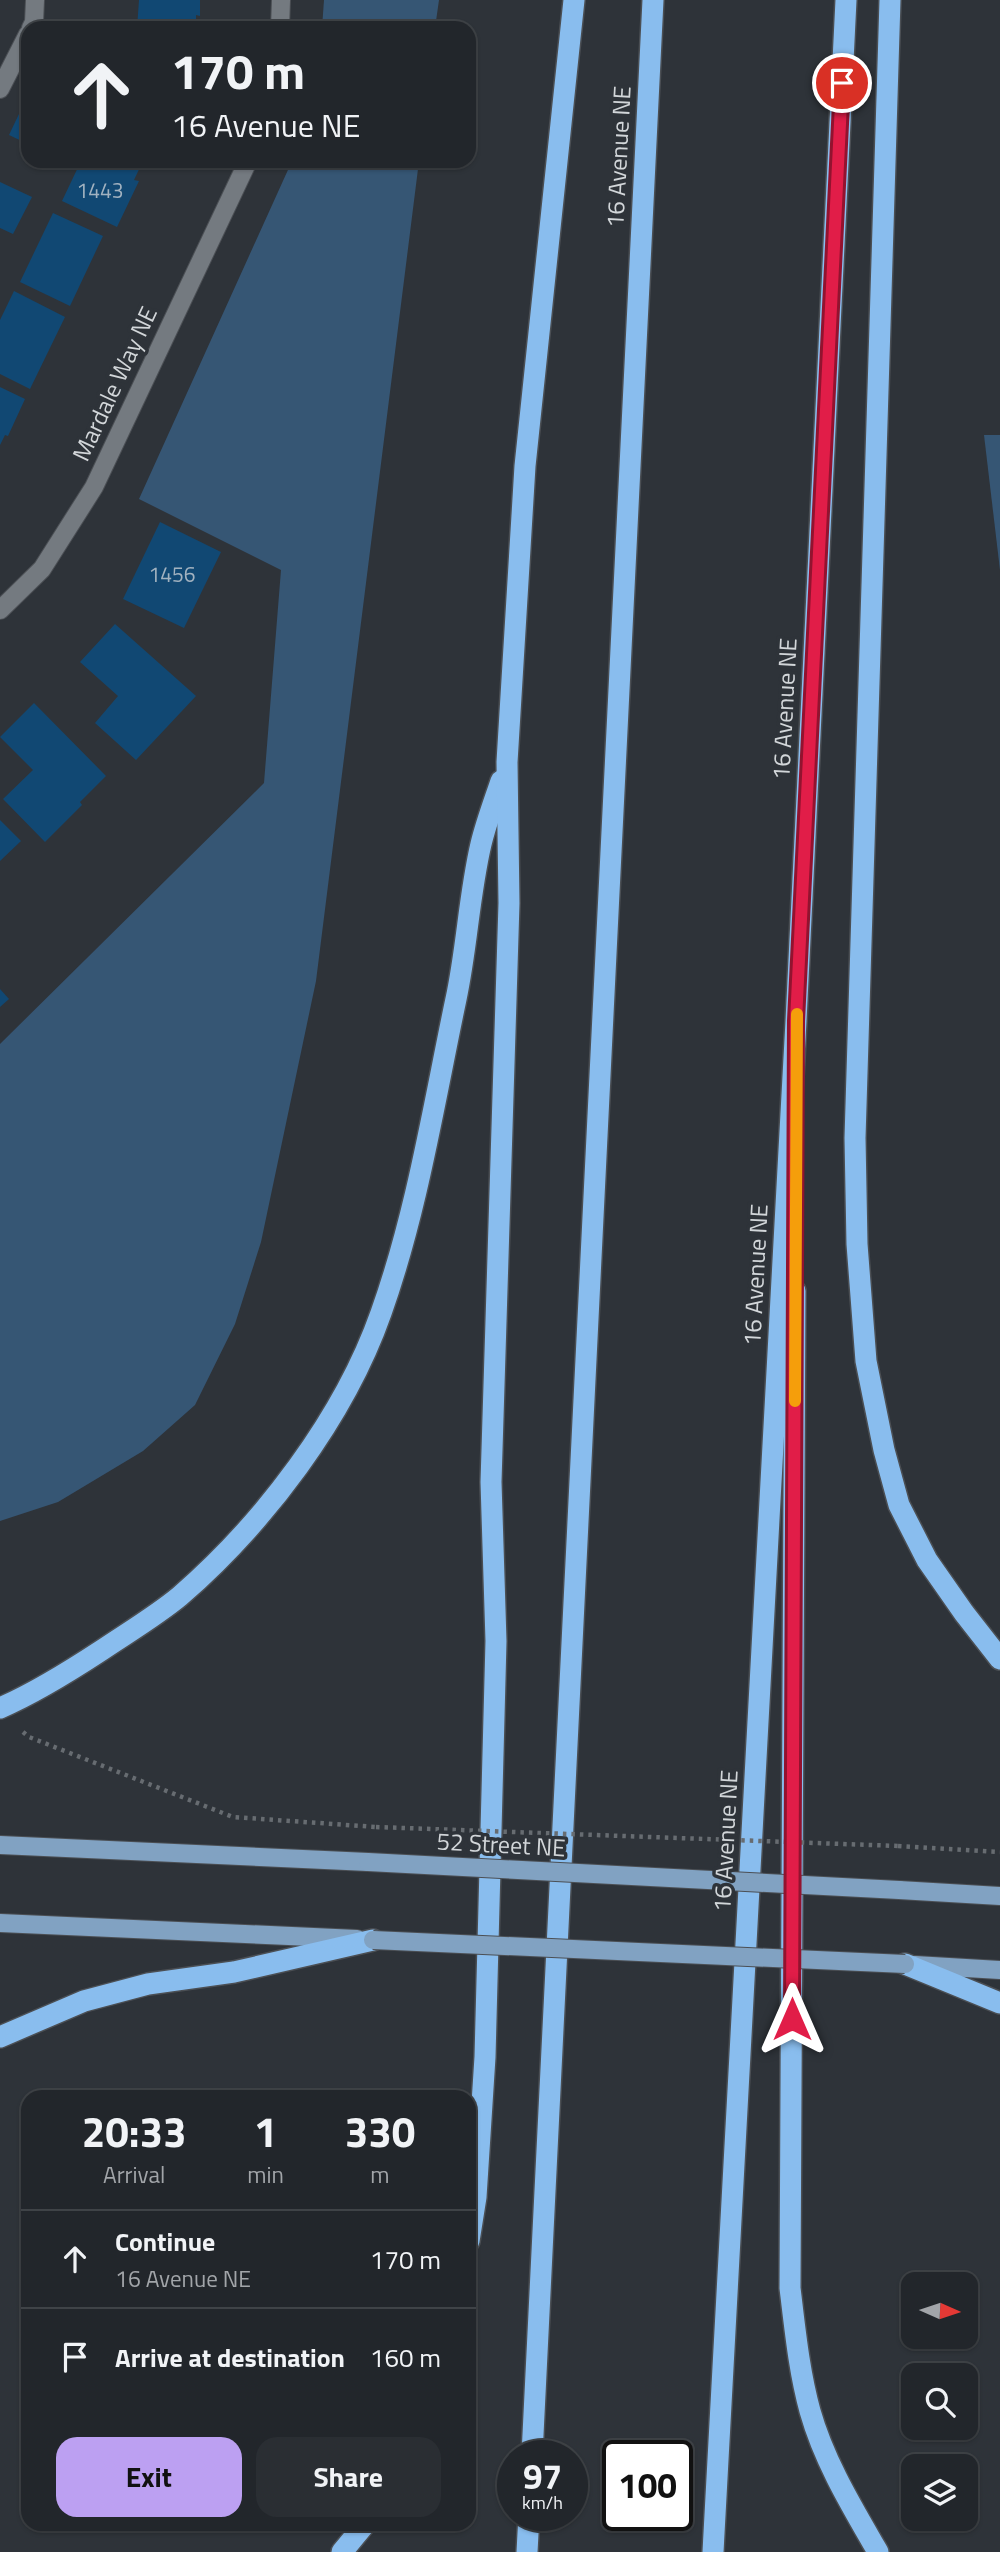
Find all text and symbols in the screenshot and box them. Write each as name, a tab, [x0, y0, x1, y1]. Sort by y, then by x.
text: 170 m	[171, 33, 305, 108]
icon: ahead	[56, 49, 147, 140]
pin	[812, 53, 872, 113]
icon: arrive	[823, 64, 861, 102]
street label: 16 Avenue NE	[596, 85, 640, 229]
text: 16 Avenue NE	[171, 101, 360, 149]
house number: 1443	[76, 174, 124, 206]
street label: Mardale Way NE	[62, 300, 166, 467]
house number: 1456	[148, 558, 196, 590]
street label: 16 Avenue NE	[762, 637, 806, 781]
street label: 16 Avenue NE	[733, 1203, 777, 1347]
street label: 16 Avenue NE	[703, 1769, 747, 1913]
street label: 52 Street NE	[436, 1823, 566, 1865]
position arrow	[755, 1982, 829, 2056]
text: 20:33	[82, 2099, 187, 2163]
text: 1	[254, 2099, 277, 2163]
text: 330	[345, 2099, 415, 2163]
text: Arrival	[103, 2157, 165, 2192]
text: min	[247, 2157, 284, 2192]
text: m	[370, 2157, 390, 2192]
text: Continue	[115, 2222, 215, 2261]
icon: ahead	[56, 2240, 94, 2278]
text: 170 m	[370, 2240, 441, 2279]
text: 16 Avenue NE	[115, 2261, 251, 2296]
north arrow	[901, 2272, 978, 2348]
map controls	[901, 2272, 978, 2531]
icon: arrive	[56, 2338, 94, 2376]
text: Arrive at destination	[115, 2338, 345, 2377]
text: 160 m	[370, 2338, 441, 2377]
button: search	[901, 2363, 978, 2440]
button: Exit	[56, 2437, 242, 2517]
button: Share	[256, 2437, 441, 2517]
speed limit sign: 100	[602, 2440, 693, 2531]
text: 97	[523, 2449, 562, 2503]
button: layers	[901, 2454, 978, 2531]
text: km/h	[522, 2489, 563, 2516]

